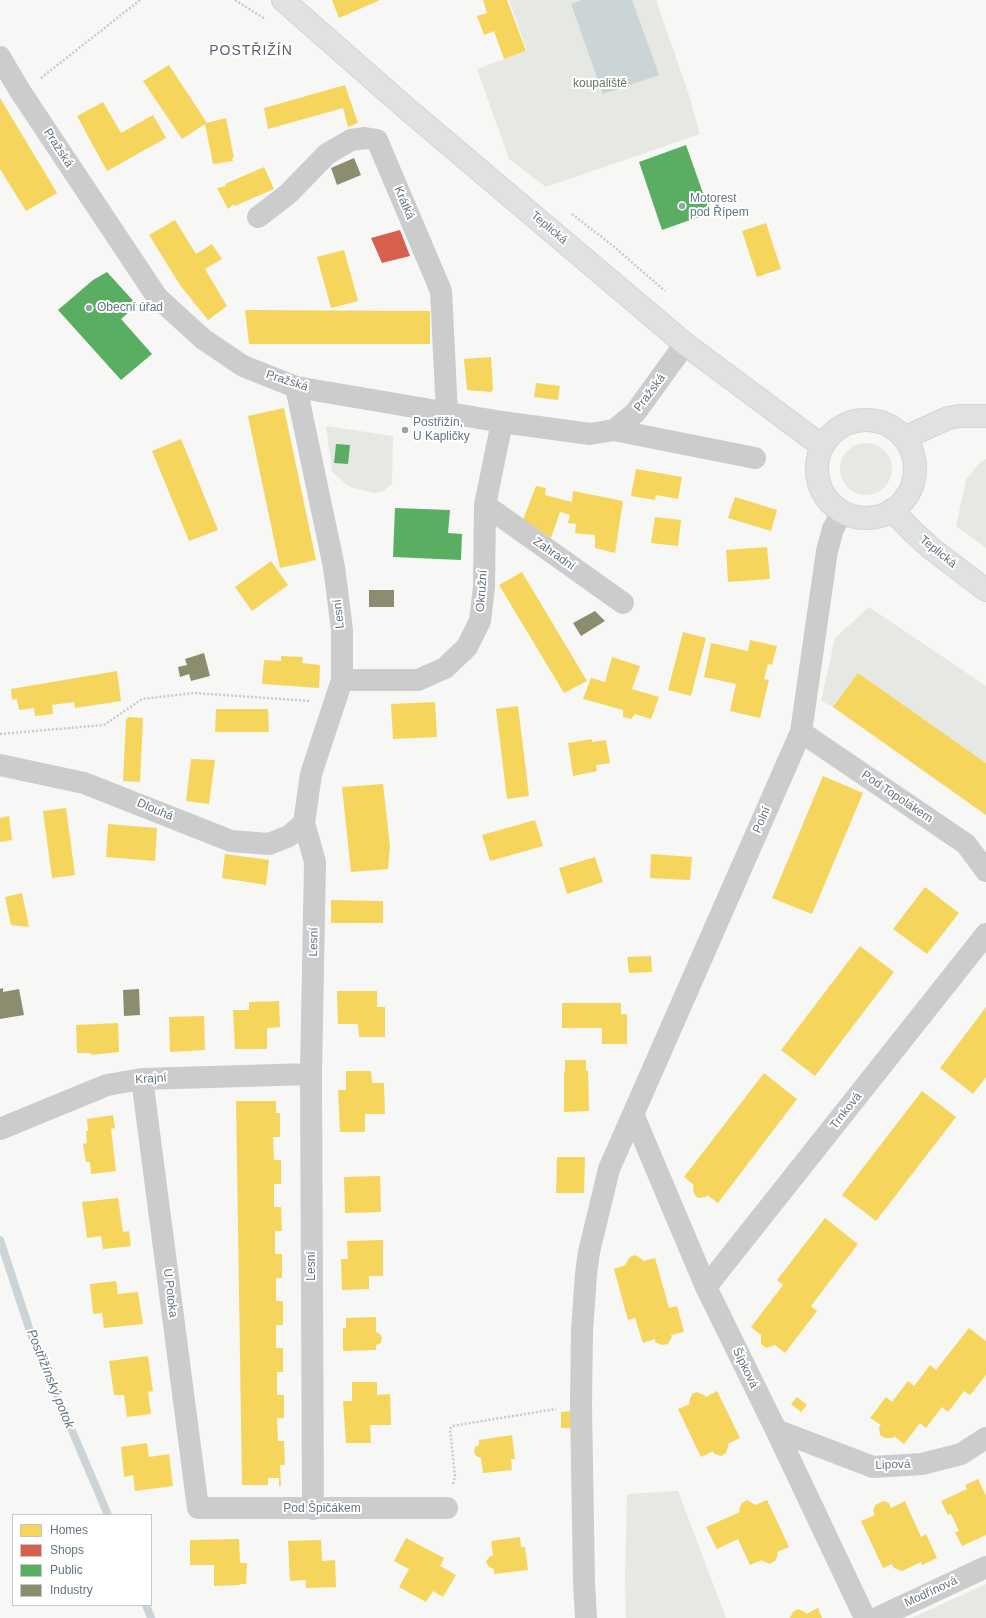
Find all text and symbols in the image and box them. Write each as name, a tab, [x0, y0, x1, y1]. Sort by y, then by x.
district label: POSTŘIŽÍN	[209, 43, 293, 59]
park label: koupaliště	[573, 77, 627, 91]
street label: Pražská	[40, 126, 76, 170]
street label: Krátká	[391, 184, 417, 222]
place label: Motorest pod Řípem	[690, 192, 749, 220]
marker: Motorest pod Řípem	[677, 201, 687, 211]
street label: Teplická	[528, 209, 570, 247]
place label: Obecní úřad	[97, 301, 163, 315]
marker: Obecní úřad	[84, 303, 94, 313]
street label: Pražská	[264, 367, 310, 395]
street label: Pražská	[631, 371, 669, 415]
place label: Postřižín, U Kapličky	[413, 416, 470, 444]
marker: Postřižín, U Kapličky	[400, 425, 410, 435]
street label: Teplická	[917, 533, 959, 571]
street label: Zahradní	[530, 534, 578, 574]
street label: Okružní	[473, 570, 491, 612]
street label: Lesní	[330, 599, 348, 629]
street label: Pod Topolákem	[859, 768, 935, 826]
street label: Dlouhá	[135, 796, 175, 824]
street label: Polní	[750, 805, 774, 835]
street label: Lesní	[307, 927, 321, 957]
street label: Krajní	[135, 1071, 167, 1087]
street label: Trnková	[827, 1090, 865, 1132]
street label: Lesní	[305, 1251, 319, 1281]
street label: U Potoka	[160, 1268, 180, 1318]
water label: Postřižínský potok	[23, 1327, 77, 1431]
street label: Šípková	[729, 1345, 761, 1391]
street label: Lipová	[875, 1457, 911, 1473]
street label: Pod Špičákem	[283, 1502, 361, 1516]
legend	[12, 1514, 152, 1606]
text: Homes	[50, 1523, 88, 1537]
text: Shops	[50, 1543, 84, 1557]
text: Public	[50, 1563, 83, 1577]
street label: Modřínová	[902, 1573, 960, 1611]
text: Industry	[50, 1583, 93, 1597]

